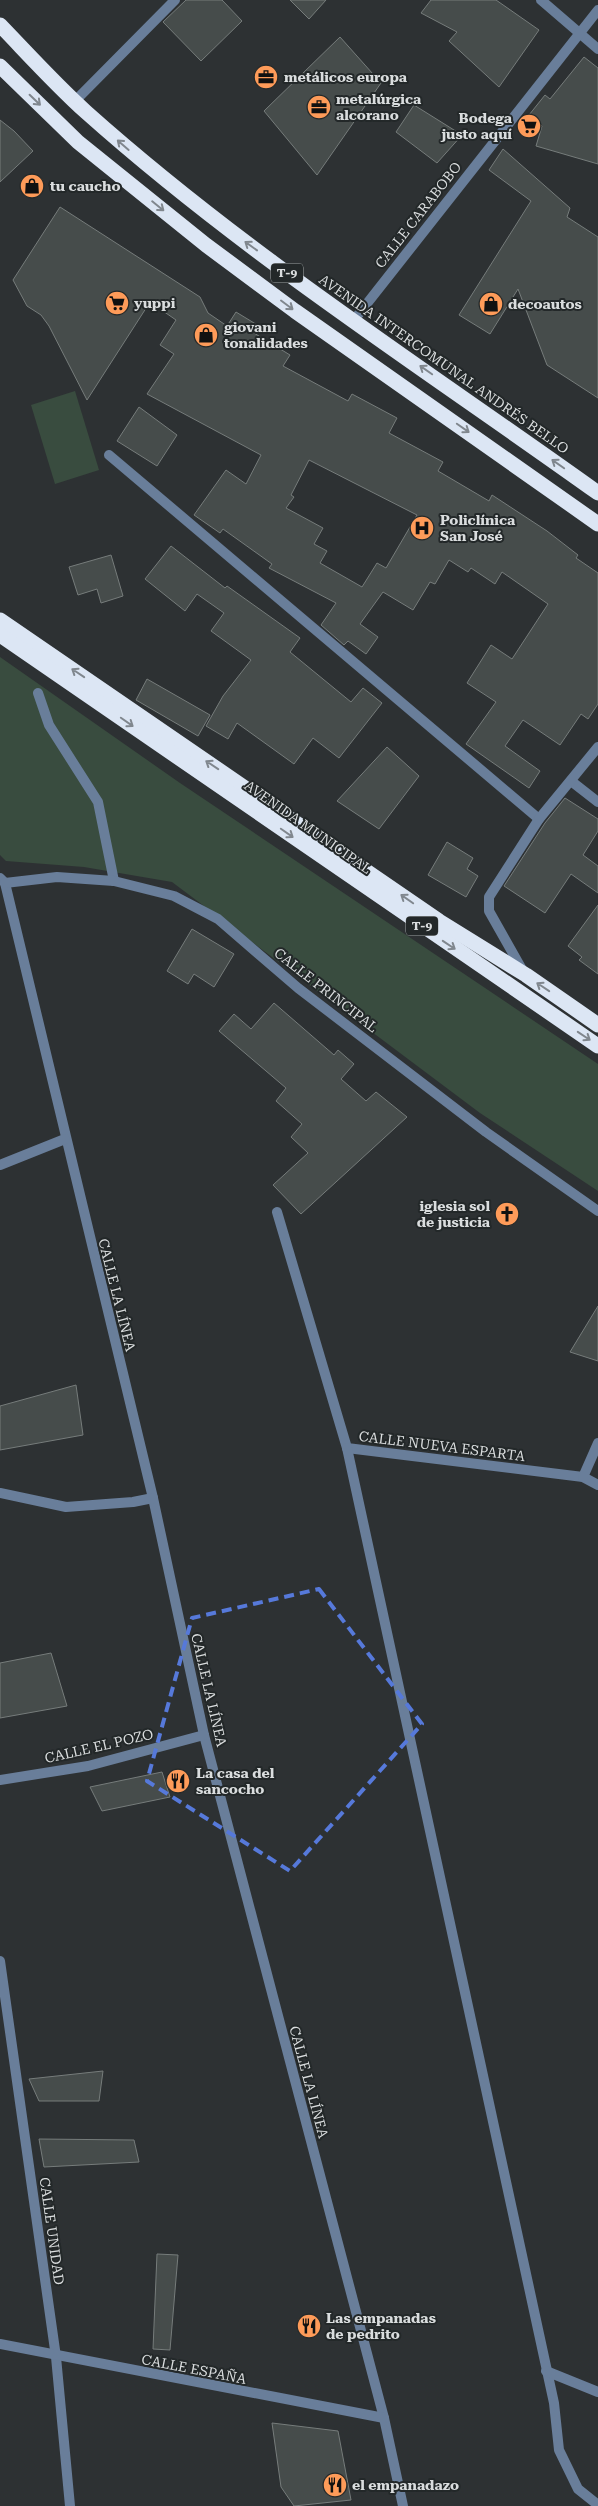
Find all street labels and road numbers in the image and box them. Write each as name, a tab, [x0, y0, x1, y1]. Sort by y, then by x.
street label: CALLE CARABOBO	[372, 159, 464, 271]
road number: T-9	[271, 264, 303, 282]
street label: AVENIDA INTERCOMUNAL ANDRÉS BELLO	[316, 271, 572, 457]
street label: AVENIDA MUNICIPAL	[241, 777, 375, 877]
road number: T-9	[406, 916, 438, 936]
street label: CALLE PRINCIPAL	[271, 945, 381, 1036]
street label: CALLE LA LÍNEA	[95, 1237, 139, 1353]
street label: CALLE NUEVA ESPARTA	[358, 1428, 526, 1464]
street label: CALLE LA LÍNEA	[188, 1632, 230, 1748]
street label: CALLE EL POZO	[43, 1726, 155, 1766]
street label: CALLE LA LÍNEA	[286, 2024, 332, 2140]
street label: CALLE UNIDAD	[37, 2176, 68, 2286]
street label: CALLE ESPAÑA	[140, 2351, 248, 2387]

